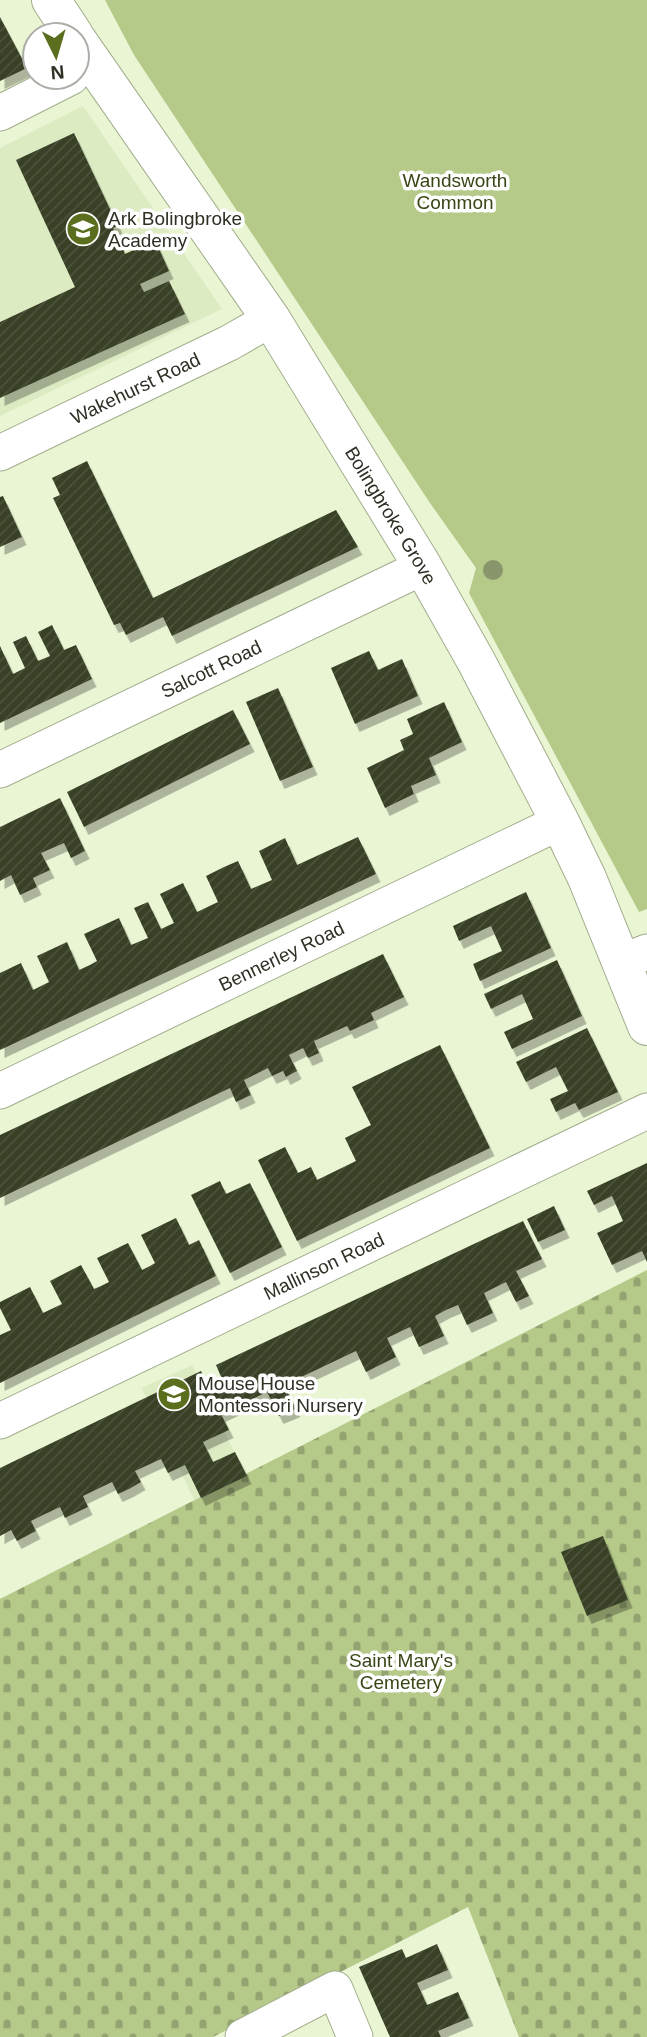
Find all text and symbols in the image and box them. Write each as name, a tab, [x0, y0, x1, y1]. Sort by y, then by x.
north arrow	[21, 21, 91, 91]
text: N	[50, 61, 65, 83]
park label: Wandsworth Common	[403, 170, 507, 213]
place label: Ark Bolingbroke Academy	[108, 208, 242, 251]
school or university icon: Ark Bolingbroke Academy	[64, 210, 102, 248]
street label: Wakehurst Road	[67, 348, 203, 428]
street label: Bolingbroke Grove	[341, 443, 441, 588]
street label: Salcott Road	[157, 636, 265, 702]
street label: Bennerley Road	[215, 917, 347, 995]
street label: Mallinson Road	[260, 1228, 387, 1304]
place label: Mouse House Montessori Nursery	[198, 1373, 363, 1416]
school or university icon: Mouse House Montessori Nursery	[155, 1375, 193, 1413]
park label: Saint Mary's Cemetery	[349, 1650, 453, 1693]

